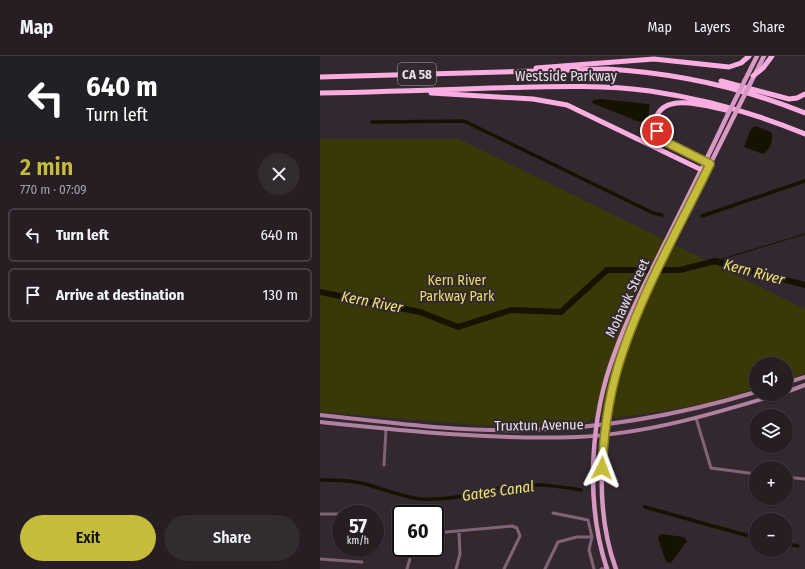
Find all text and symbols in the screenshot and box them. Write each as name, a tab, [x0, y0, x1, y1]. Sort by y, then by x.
text: Map	[20, 16, 53, 39]
text: Map	[648, 19, 672, 36]
text: Layers	[694, 19, 730, 36]
text: Share	[752, 19, 785, 36]
road number: CA 58	[398, 63, 436, 85]
street label: Westside Parkway	[515, 68, 618, 85]
text: 640 m	[86, 70, 158, 103]
icon: left	[20, 72, 72, 124]
text: Turn left	[86, 104, 148, 126]
pin	[640, 114, 674, 148]
icon: arrive	[646, 120, 668, 142]
text: 2 min	[20, 153, 73, 181]
button: close	[258, 153, 300, 195]
text: 770 m · 07:09	[20, 182, 87, 197]
icon: left	[22, 224, 44, 246]
text: Turn left	[56, 226, 109, 244]
text: 640 m	[260, 226, 298, 244]
water label: Kern River	[722, 255, 787, 289]
street label: Mohawk Street	[602, 256, 653, 340]
park label: Kern River Parkway Park	[420, 272, 495, 305]
icon: arrive	[22, 284, 44, 306]
text: Arrive at destination	[56, 286, 184, 304]
text: 130 m	[263, 286, 298, 304]
water label: Kern River	[340, 287, 405, 317]
map controls	[749, 357, 793, 557]
button: sound	[749, 357, 793, 401]
button: layers	[749, 409, 793, 453]
street label: Truxtun Avenue	[494, 416, 584, 435]
position arrow	[581, 447, 623, 489]
button: +	[749, 461, 793, 505]
water label: Gates Canal	[461, 477, 535, 505]
speed limit sign: 60	[392, 505, 444, 557]
button: −	[749, 513, 793, 557]
text: 57	[349, 514, 367, 538]
button: Exit	[20, 515, 156, 561]
button: Share	[164, 515, 300, 561]
text: km/h	[347, 535, 369, 547]

